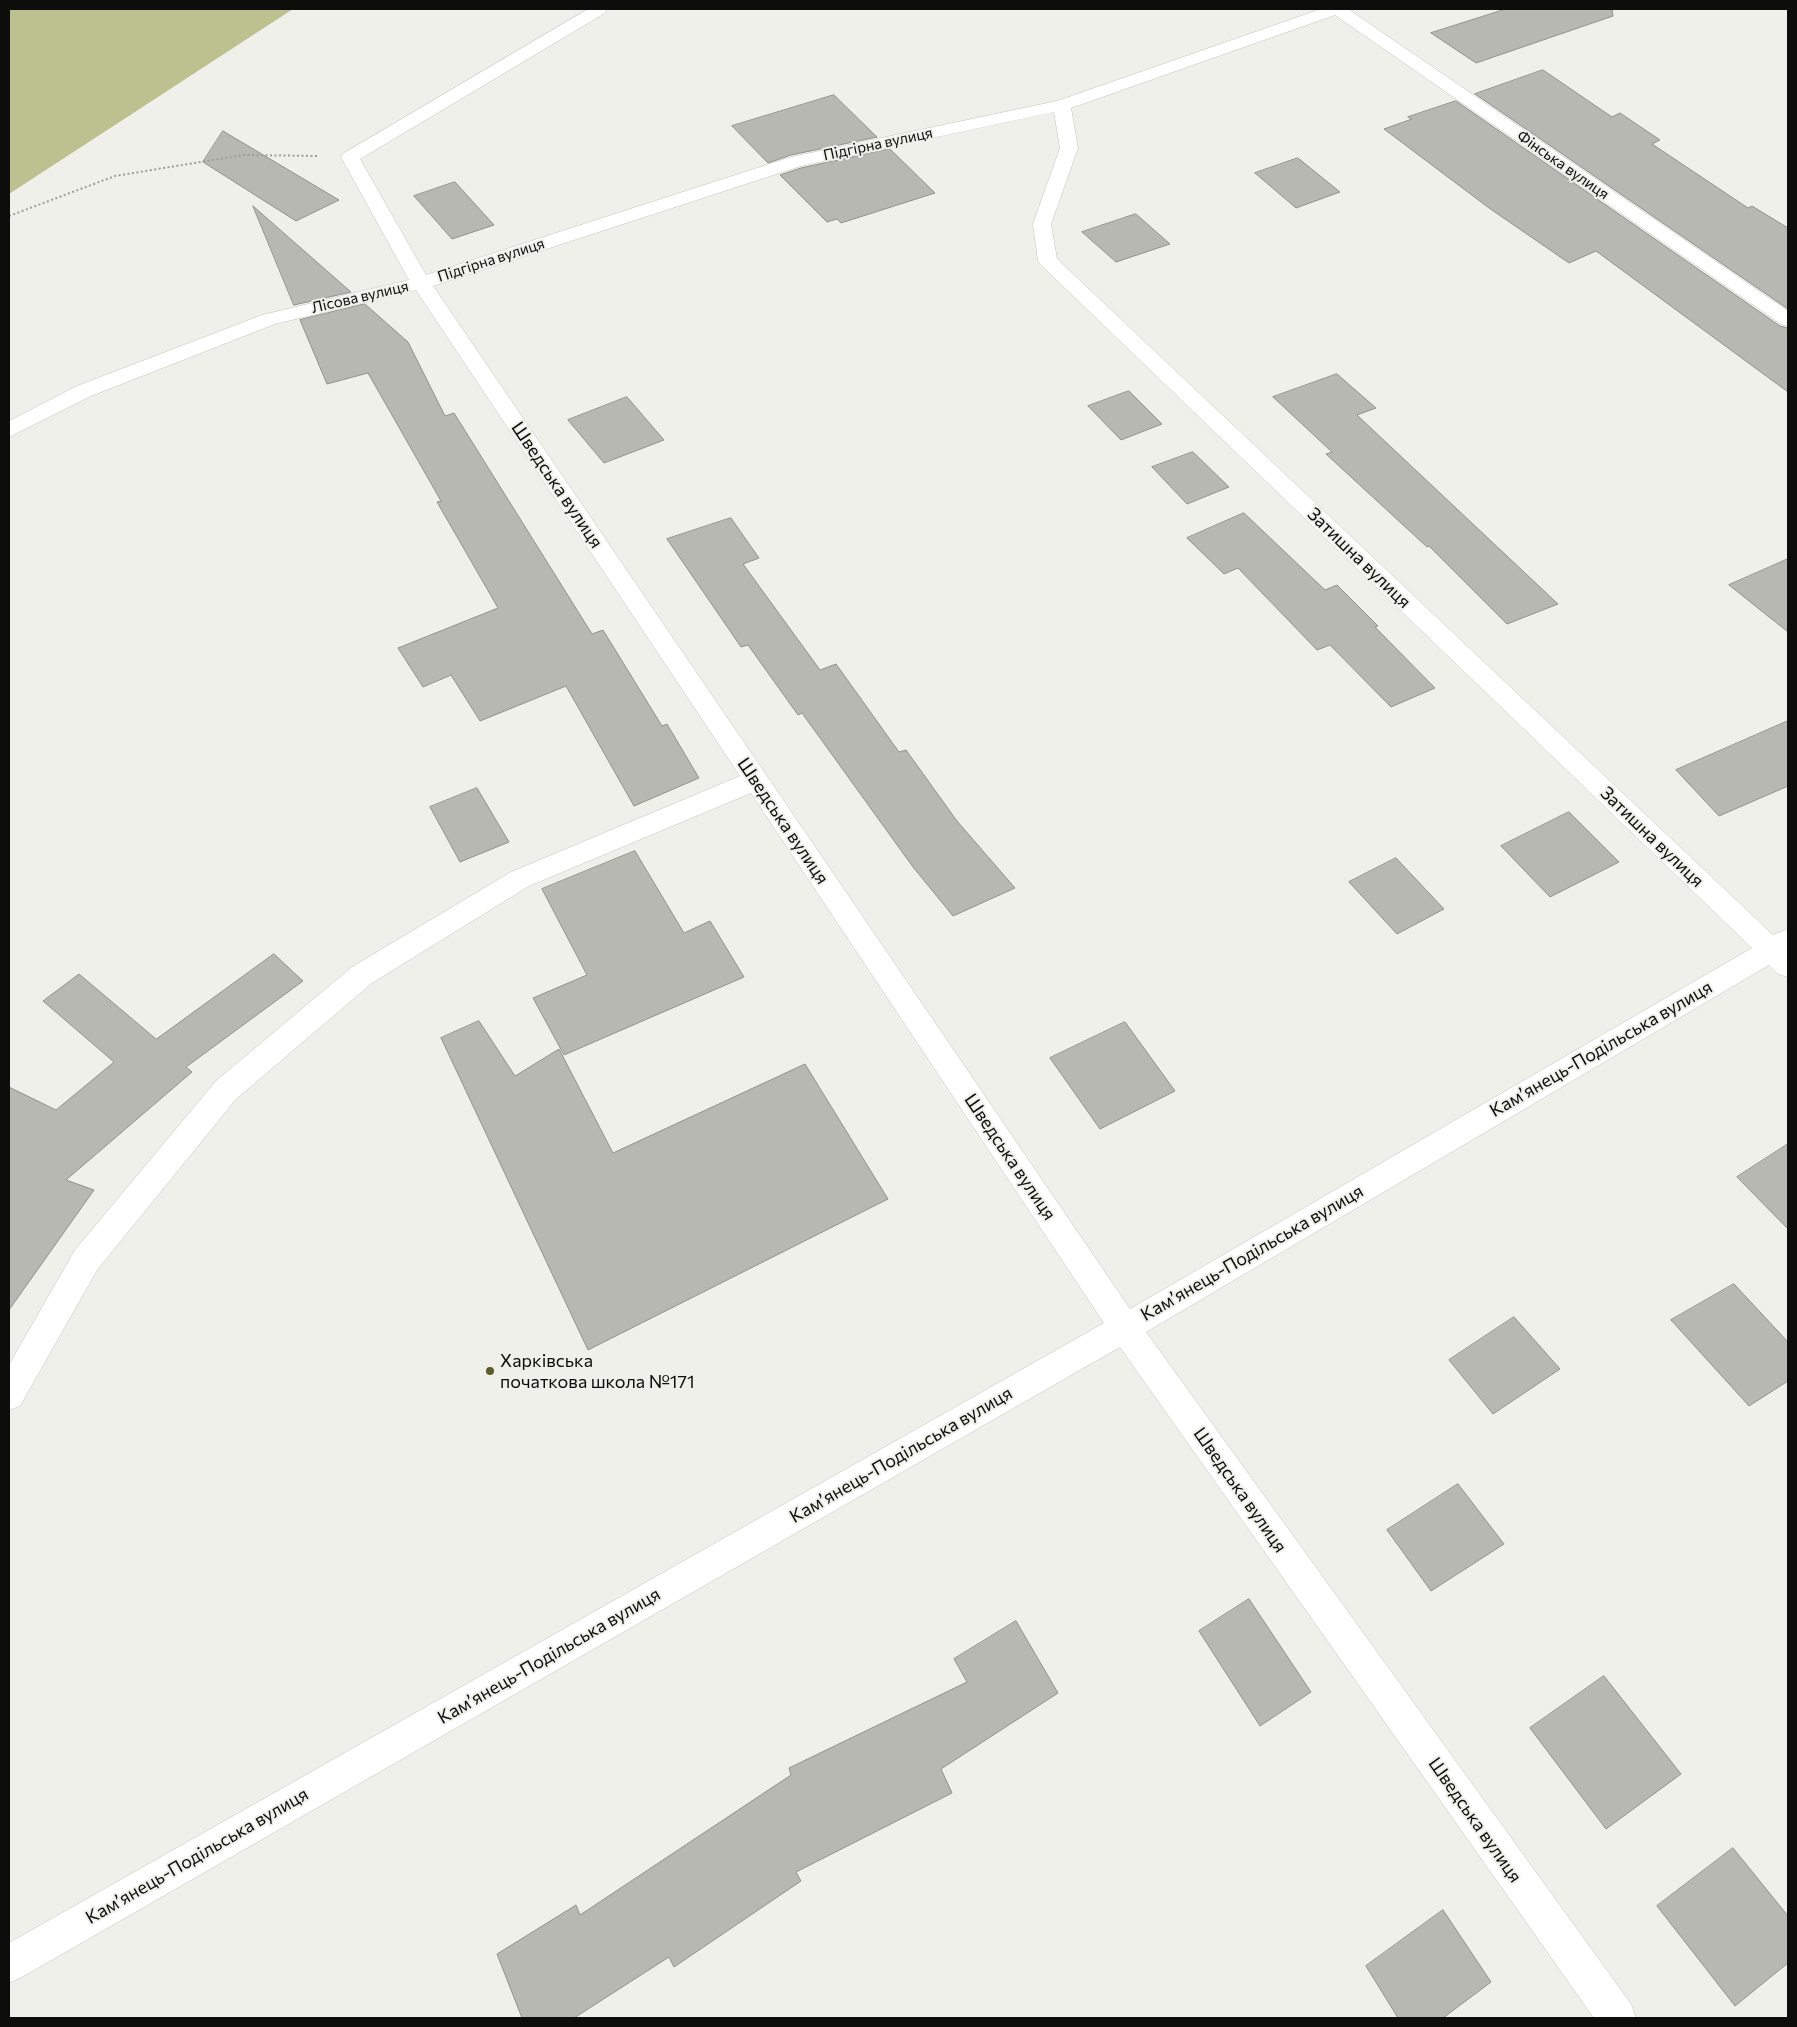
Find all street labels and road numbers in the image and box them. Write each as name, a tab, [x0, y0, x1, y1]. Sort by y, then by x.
street label: Підгірна вулиця	[822, 124, 934, 164]
street label: Фінська вулиця	[1514, 127, 1612, 203]
street label: Підгірна вулиця	[435, 234, 547, 286]
street label: Лісова вулиця	[310, 277, 410, 317]
street label: Шведська вулиця	[507, 418, 607, 552]
street label: Затишна вулиця	[1303, 503, 1415, 613]
street label: Шведська вулиця	[733, 754, 833, 888]
street label: Затишна вулиця	[1596, 782, 1708, 892]
street label: Кам’янець-Подільська вулиця	[1486, 976, 1716, 1122]
street label: Шведська вулиця	[960, 1090, 1060, 1224]
street label: Кам’янець-Подільська вулиця	[1137, 1180, 1367, 1326]
street label: Кам’янець-Подільська вулиця	[786, 1382, 1016, 1528]
street label: Шведська вулиця	[1189, 1423, 1291, 1557]
street label: Кам’янець-Подільська вулиця	[434, 1583, 664, 1729]
street label: Шведська вулиця	[1424, 1753, 1526, 1887]
street label: Кам’янець-Подільська вулиця	[82, 1783, 312, 1929]

